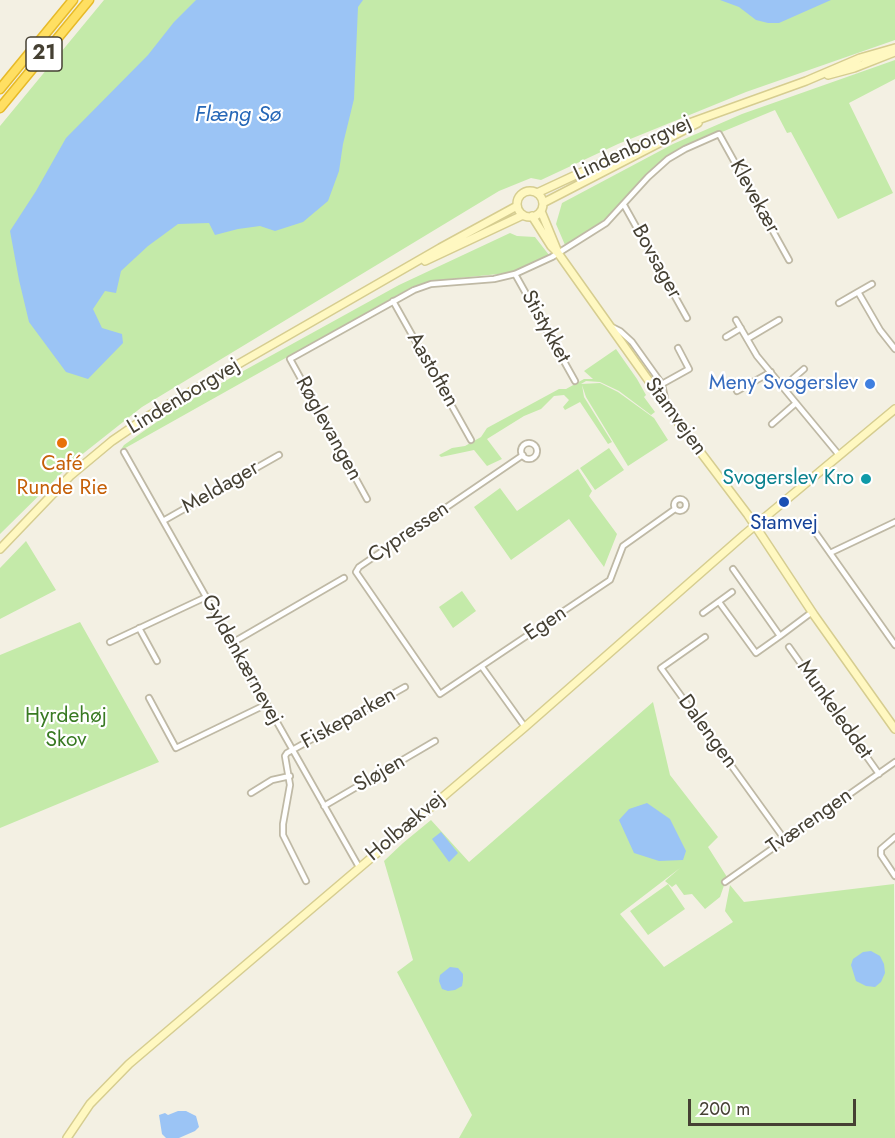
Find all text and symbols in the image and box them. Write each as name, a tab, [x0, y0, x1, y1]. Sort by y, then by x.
road number: 21	[26, 37, 62, 71]
water label: Flæng Sø	[195, 103, 281, 129]
street label: Lindenborgvej	[570, 111, 696, 187]
street label: Klevekær	[723, 156, 785, 238]
street label: Bovsager	[625, 221, 687, 303]
street label: Stistykket	[515, 286, 575, 368]
street label: Aastoften	[401, 328, 463, 412]
street label: Lindenborgvej	[123, 353, 245, 441]
place label: Meny Svogerslev	[709, 371, 858, 397]
street label: Røglevangen	[289, 373, 367, 485]
street label: Stamvejen	[638, 373, 712, 461]
marker: Meny Svogerslev	[863, 377, 877, 391]
marker: Café Runde Rie	[55, 436, 69, 450]
place label: Café Runde Rie	[17, 452, 107, 502]
street label: Meldager	[178, 456, 264, 520]
place label: Svogerslev Kro	[723, 466, 854, 492]
marker: Svogerslev Kro	[859, 472, 873, 486]
marker: Stamvej	[777, 495, 791, 509]
street label: Cypressen	[364, 497, 454, 569]
place label: Stamvej	[750, 511, 818, 537]
street label: Gyldenkærnevej	[195, 591, 287, 729]
street label: Egen	[520, 601, 572, 647]
street label: Munkeleddet	[791, 656, 877, 764]
street label: Fiskeparken	[297, 683, 401, 755]
street label: Dalengen	[672, 690, 742, 774]
park label: Hyrdehøj Skov	[25, 704, 107, 754]
street label: Sløjen	[350, 749, 410, 799]
street label: Tværengen	[763, 784, 857, 860]
street label: Holbækvej	[361, 787, 451, 867]
scale bar	[691, 1087, 859, 1125]
text: 200 m	[699, 1096, 750, 1122]

